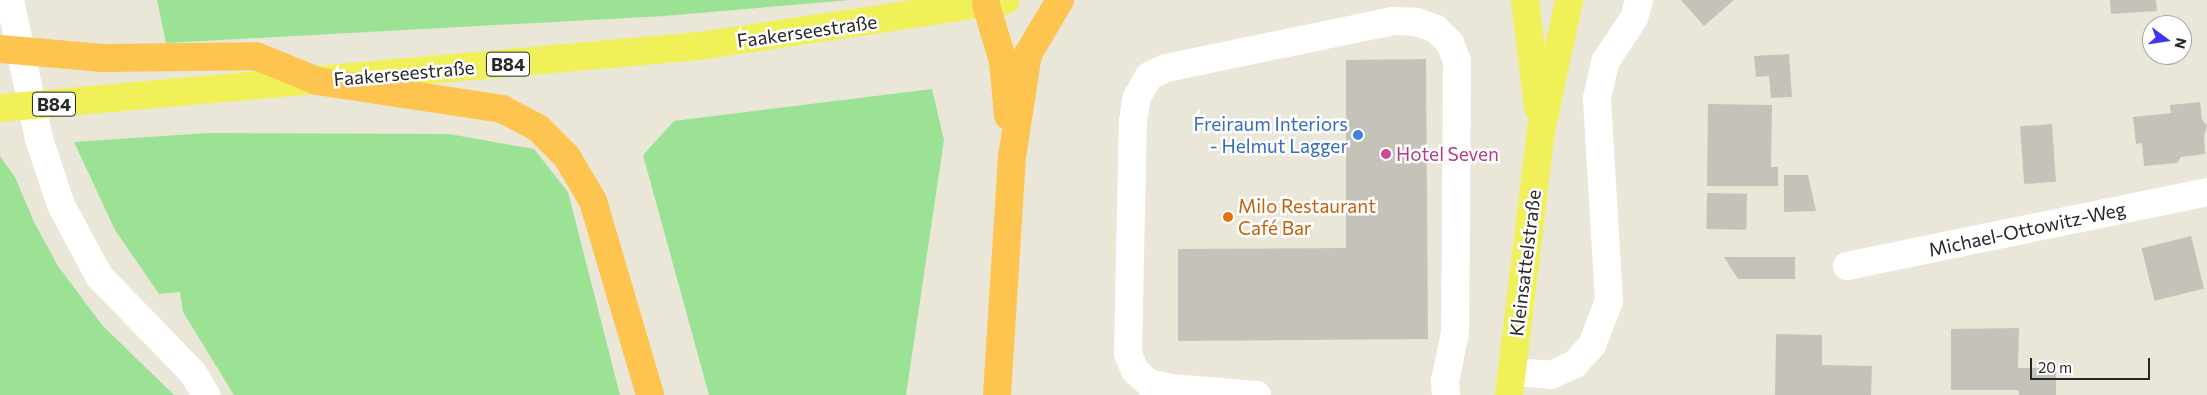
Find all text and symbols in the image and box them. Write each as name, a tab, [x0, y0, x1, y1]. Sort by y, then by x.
street label: Faakerseestraße	[735, 10, 879, 52]
north arrow	[2142, 15, 2192, 65]
text: N	[2172, 36, 2191, 51]
road number: B84	[486, 49, 530, 80]
street label: Faakerseestraße	[333, 55, 475, 91]
road number: B84	[32, 88, 76, 120]
place label: Freiraum Interiors - Helmut Lagger	[1193, 113, 1348, 157]
marker: Freiraum Interiors - Helmut Lagger	[1352, 129, 1364, 141]
place label: Hotel Seven	[1396, 143, 1499, 165]
marker: Hotel Seven	[1380, 148, 1392, 160]
street label: Kleinsattelstraße	[1505, 188, 1545, 338]
place label: Milo Restaurant Café Bar	[1238, 195, 1376, 239]
street label: Michael-Ottowitz-Weg	[1926, 197, 2128, 261]
marker: Milo Restaurant Café Bar	[1222, 211, 1234, 223]
scale bar	[2032, 348, 2152, 380]
text: 20 m	[2038, 358, 2072, 376]

